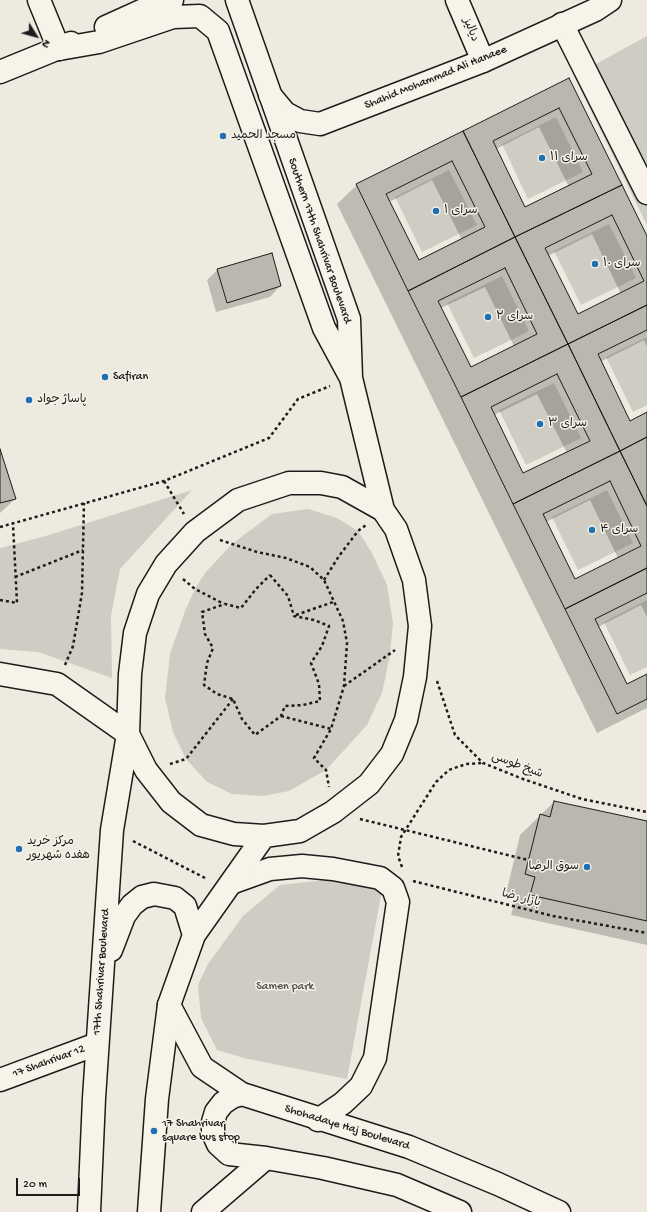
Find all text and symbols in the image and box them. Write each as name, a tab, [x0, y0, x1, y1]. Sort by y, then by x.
north arrow	[16, 16, 56, 56]
street label: دیالیز	[459, 16, 481, 44]
text: N	[39, 37, 53, 50]
street label: Shahid Mohammad Ali Hanaee	[363, 43, 509, 113]
place label: مسجد الحمید	[231, 129, 296, 143]
marker: مسجد الحمید	[218, 131, 228, 141]
place label: سرای ۱۱	[550, 151, 588, 165]
marker: سرای ۱۱	[537, 153, 547, 163]
street label: Southern 17th Shahrivar Boulevard	[284, 156, 354, 326]
place label: سرای ۱	[444, 204, 478, 218]
marker: سرای ۱	[431, 206, 441, 216]
place label: سرای ۱۰	[603, 257, 640, 271]
marker: سرای ۱۰	[590, 259, 600, 269]
place label: سرای ۲	[496, 310, 533, 324]
marker: سرای ۲	[483, 312, 493, 322]
place label: Safiran	[113, 370, 148, 384]
marker: Safiran	[100, 372, 110, 382]
place label: پاساژ جواد	[37, 393, 86, 407]
marker: پاساژ جواد	[24, 395, 34, 405]
place label: سرای ۳	[548, 417, 587, 431]
marker: سرای ۳	[535, 419, 545, 429]
place label: سرای ۴	[600, 523, 638, 537]
marker: سرای ۴	[587, 525, 597, 535]
street label: شیخ طوسی	[489, 750, 545, 782]
place label: مرکز خرید هفده شهریور	[27, 835, 90, 863]
marker: مرکز خرید هفده شهریور	[14, 844, 24, 854]
place label: سوق الرضا	[529, 860, 579, 874]
marker: سوق الرضا	[582, 862, 592, 872]
street label: بازار رضا	[500, 887, 542, 911]
street label: 17th Shahrivar Boulevard	[90, 908, 114, 1036]
park label: Samen park	[256, 980, 314, 994]
street label: 17 Shahrivar 12	[11, 1042, 87, 1082]
street label: Shohadaye Haj Boulevard	[283, 1102, 411, 1154]
place label: 17 Shahrivar square bus stop	[162, 1117, 240, 1145]
marker: 17 Shahrivar square bus stop	[149, 1126, 159, 1136]
scale bar	[18, 1170, 82, 1196]
text: 20 m	[23, 1178, 47, 1192]

